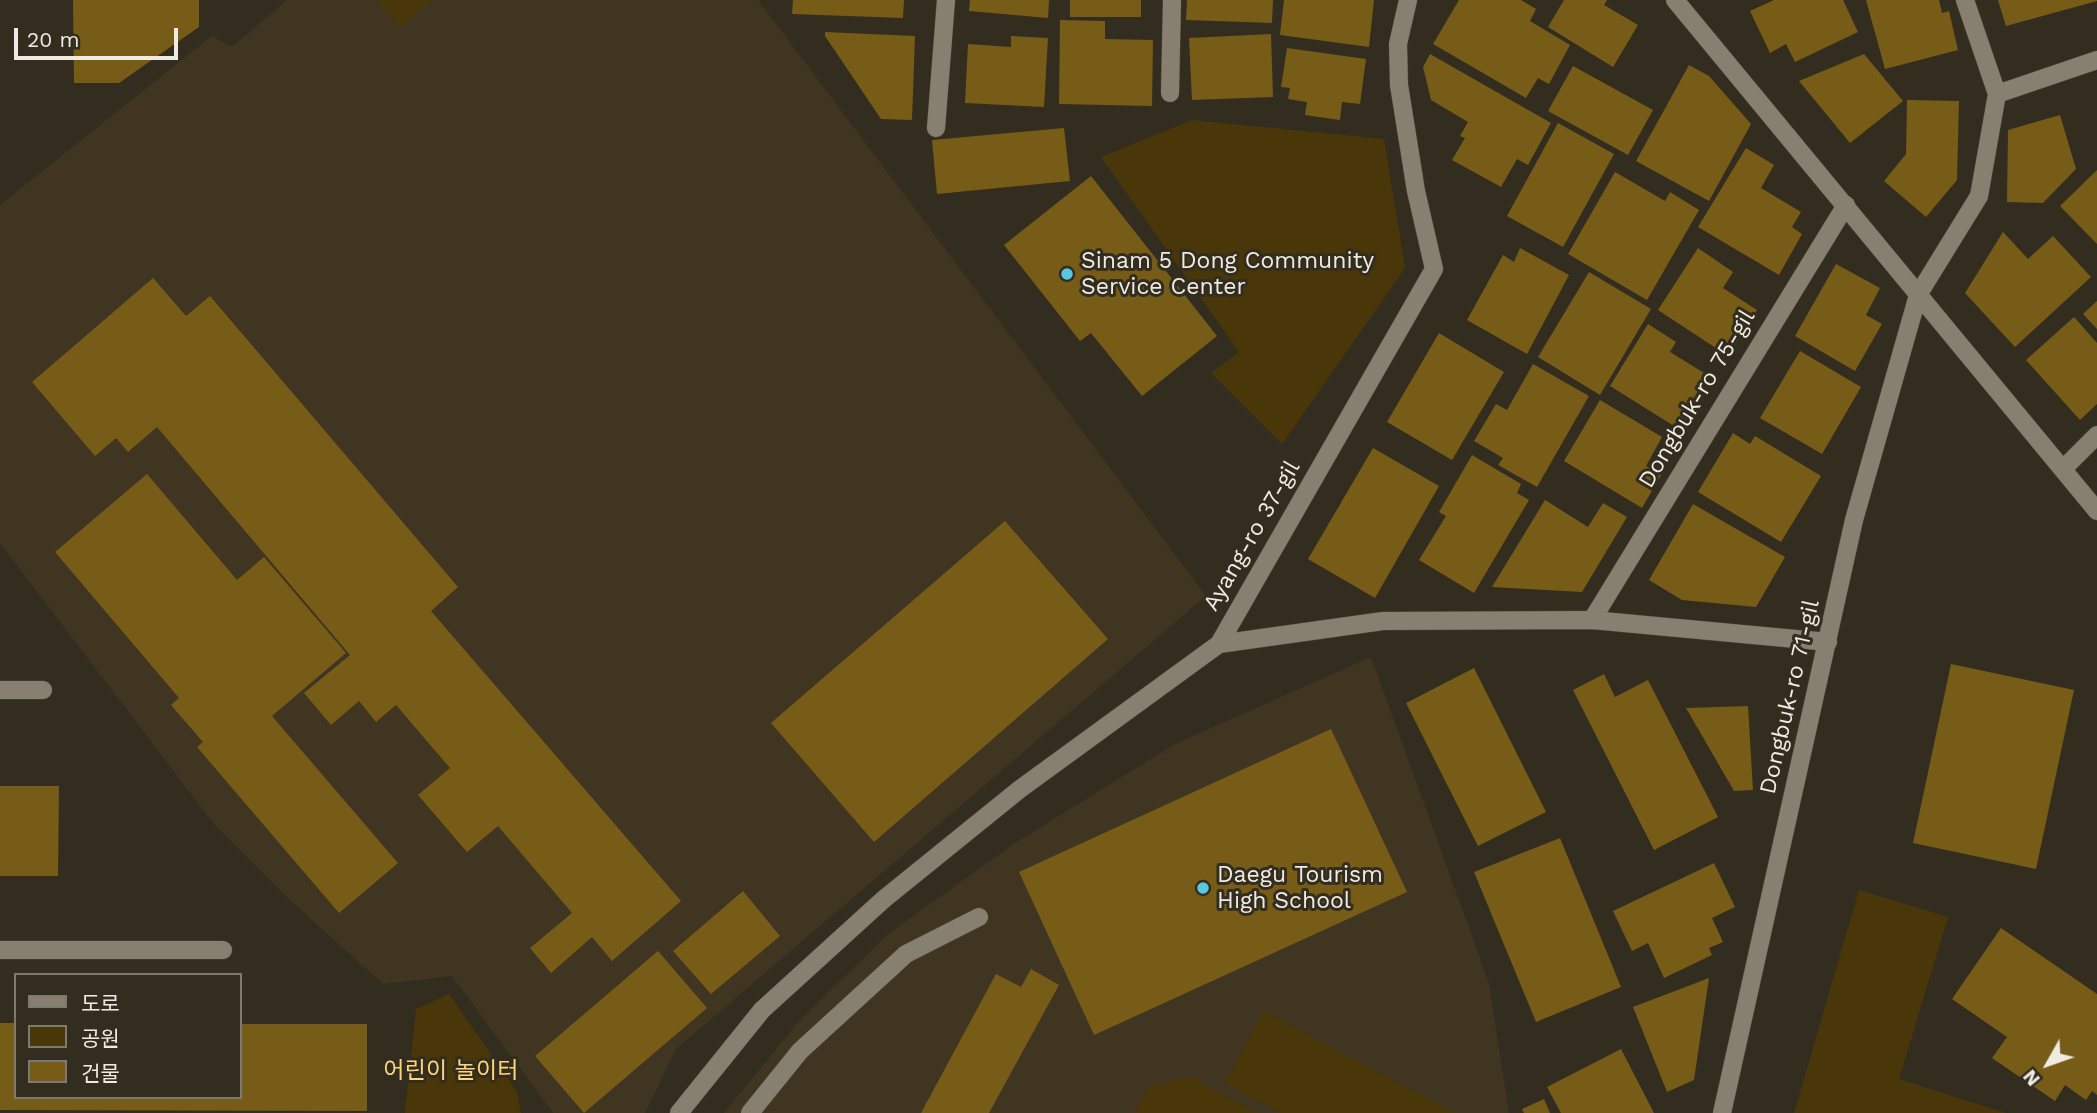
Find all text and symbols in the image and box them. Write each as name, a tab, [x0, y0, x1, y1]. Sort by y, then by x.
scale bar	[18, 14, 182, 58]
text: 20 m	[27, 27, 79, 52]
place label: Sinam 5 Dong Community Service Center	[1081, 247, 1374, 301]
marker: Sinam 5 Dong Community Service Center	[1059, 266, 1075, 282]
street label: Dongbuk-ro 75-gil	[1633, 305, 1761, 493]
street label: Ayang-ro 37-gil	[1198, 456, 1306, 616]
street label: Dongbuk-ro 71-gil	[1754, 597, 1826, 797]
place label: Daegu Tourism High School	[1217, 861, 1383, 915]
marker: Daegu Tourism High School	[1195, 880, 1211, 896]
legend	[14, 973, 242, 1099]
text: 도로	[81, 991, 120, 1016]
text: 공원	[81, 1026, 120, 1051]
north arrow	[2013, 1029, 2083, 1099]
park label: 어린이 놀이터	[384, 1057, 518, 1085]
text: 건물	[81, 1061, 120, 1086]
text: N	[2018, 1065, 2045, 1091]

